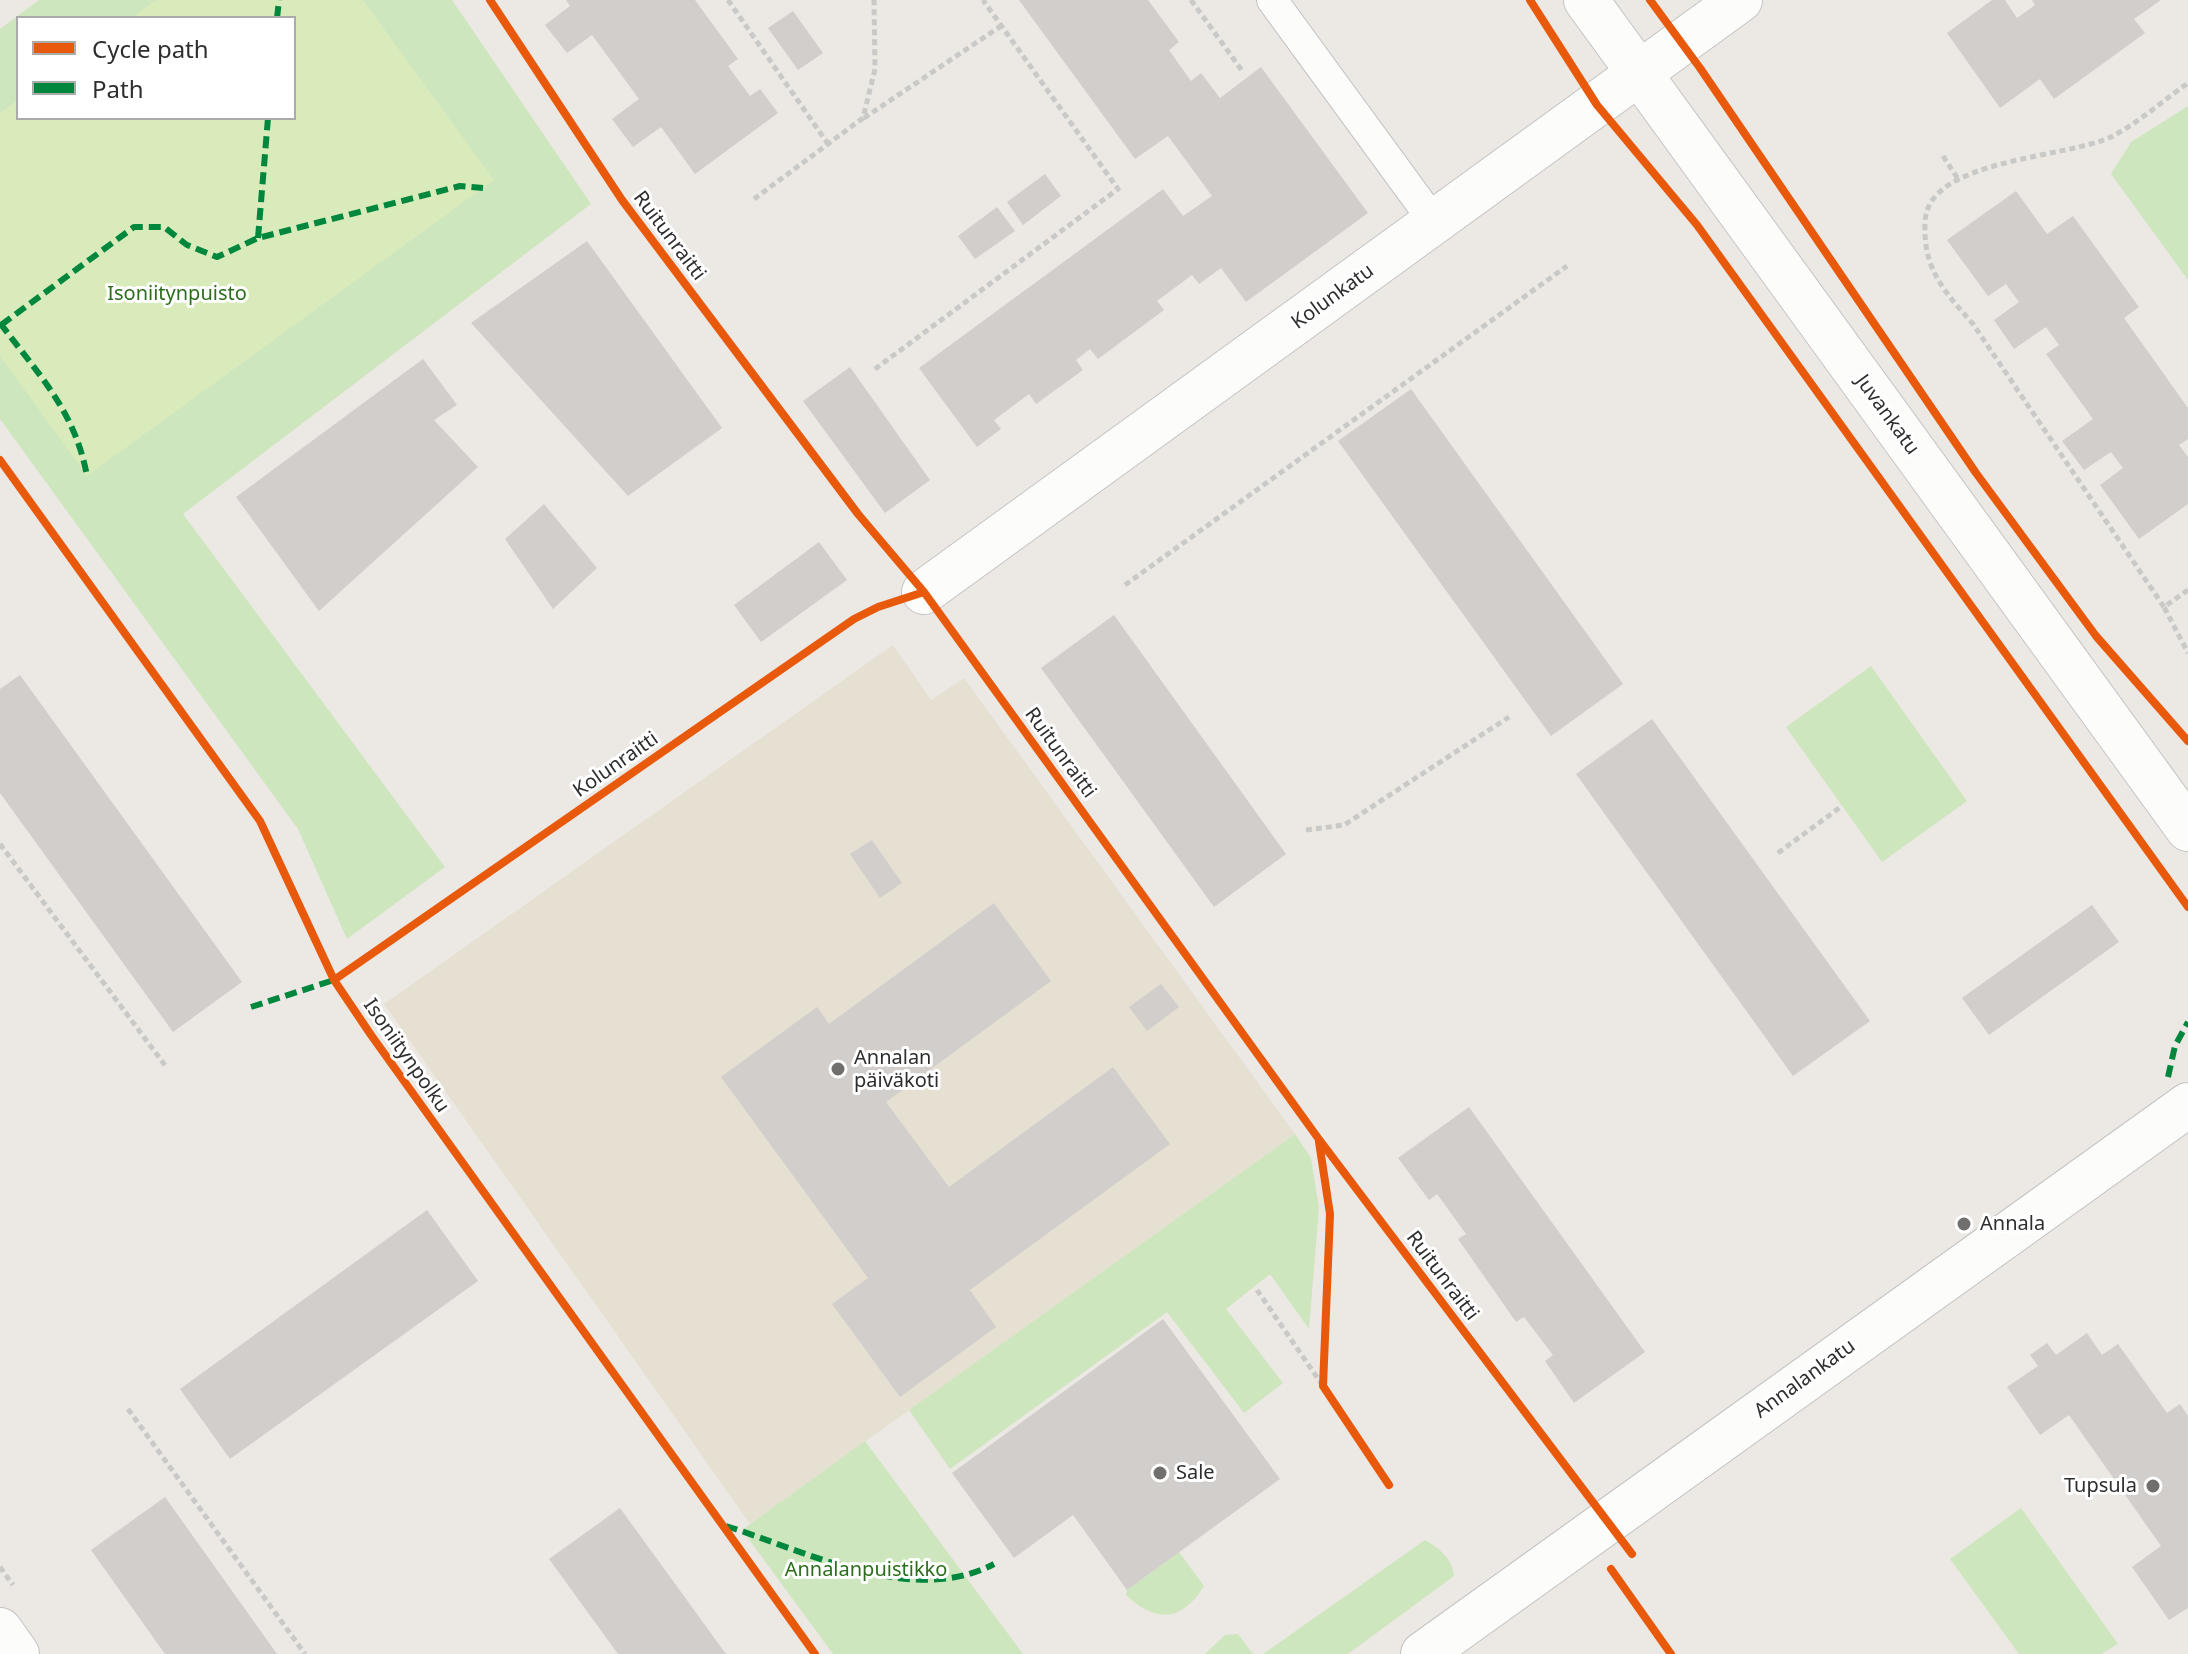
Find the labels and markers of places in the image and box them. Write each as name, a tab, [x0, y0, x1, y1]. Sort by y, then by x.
place label: Annalan päiväkoti	[854, 1046, 939, 1093]
marker: Annalan päiväkoti	[829, 1060, 847, 1078]
place label: Annala	[1980, 1212, 2045, 1236]
marker: Annala	[1955, 1215, 1973, 1233]
place label: Sale	[1176, 1461, 1215, 1485]
marker: Sale	[1151, 1464, 1169, 1482]
place label: Tupsula	[2064, 1474, 2137, 1498]
marker: Tupsula	[2144, 1477, 2162, 1495]

